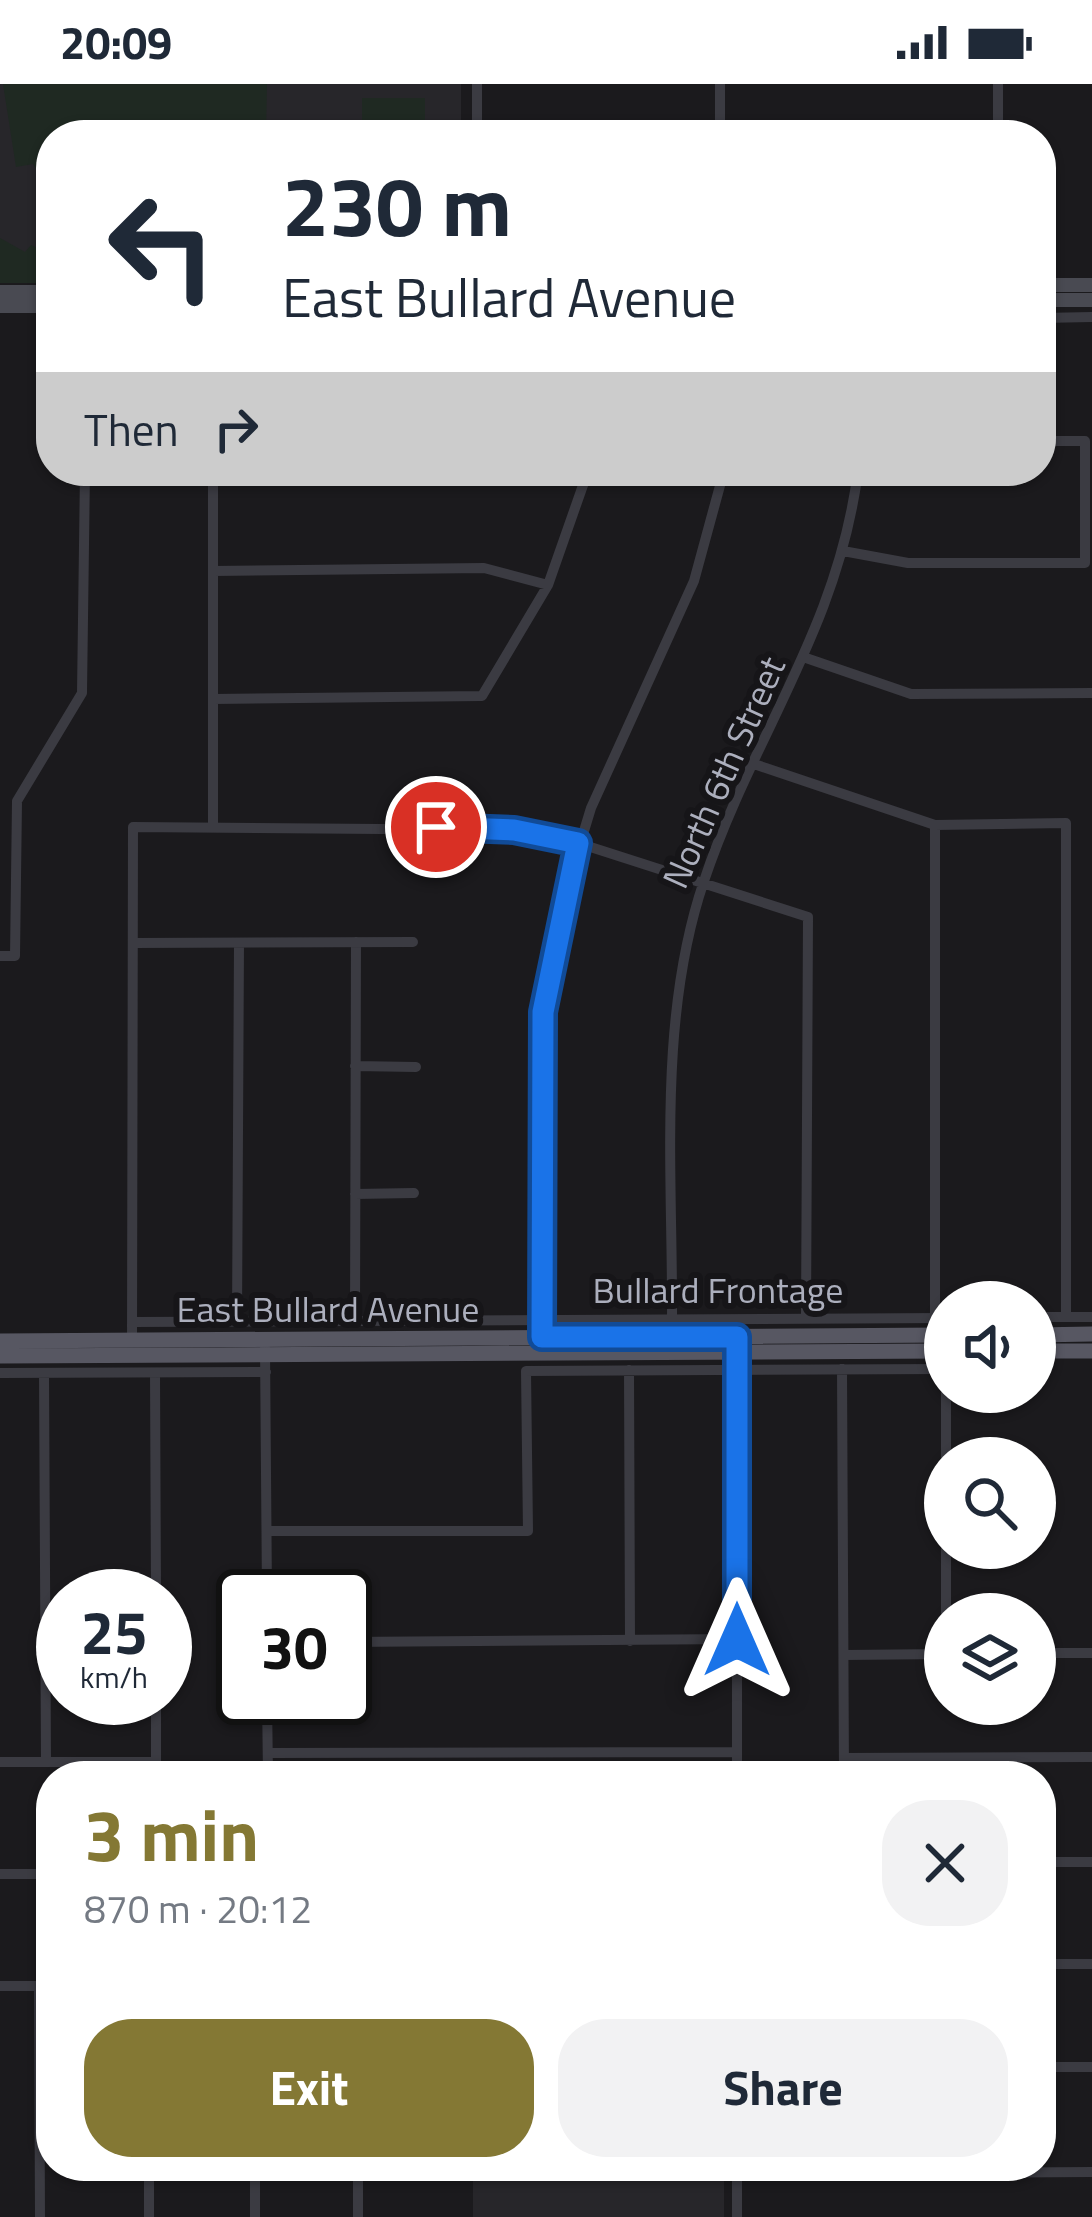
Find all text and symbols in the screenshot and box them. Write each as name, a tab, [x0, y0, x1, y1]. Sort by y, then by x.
text: 20:09	[60, 8, 172, 76]
text: 230 m	[282, 141, 512, 269]
icon: left	[84, 168, 240, 324]
text: East Bullard Avenue	[282, 256, 736, 338]
text: Then	[84, 395, 179, 463]
icon: right	[203, 396, 269, 462]
street label: North 6th Street	[647, 647, 799, 897]
pin	[385, 776, 487, 878]
icon: arrive	[403, 794, 469, 860]
street label: Bullard Frontage	[593, 1262, 843, 1317]
street label: East Bullard Avenue	[177, 1281, 479, 1336]
map controls	[924, 1281, 1056, 1725]
button: sound	[924, 1281, 1056, 1413]
button: search	[924, 1437, 1056, 1569]
speed limit sign: 30	[216, 1569, 372, 1725]
position arrow	[674, 1577, 800, 1703]
text: 25	[80, 1586, 148, 1677]
button: layers	[924, 1593, 1056, 1725]
text: km/h	[80, 1654, 148, 1700]
text: 3 min	[84, 1779, 259, 1889]
button: close	[882, 1800, 1008, 1926]
text: 870 m · 20:12	[84, 1879, 312, 1938]
button: Exit	[84, 2019, 534, 2157]
button: Share	[558, 2019, 1008, 2157]

